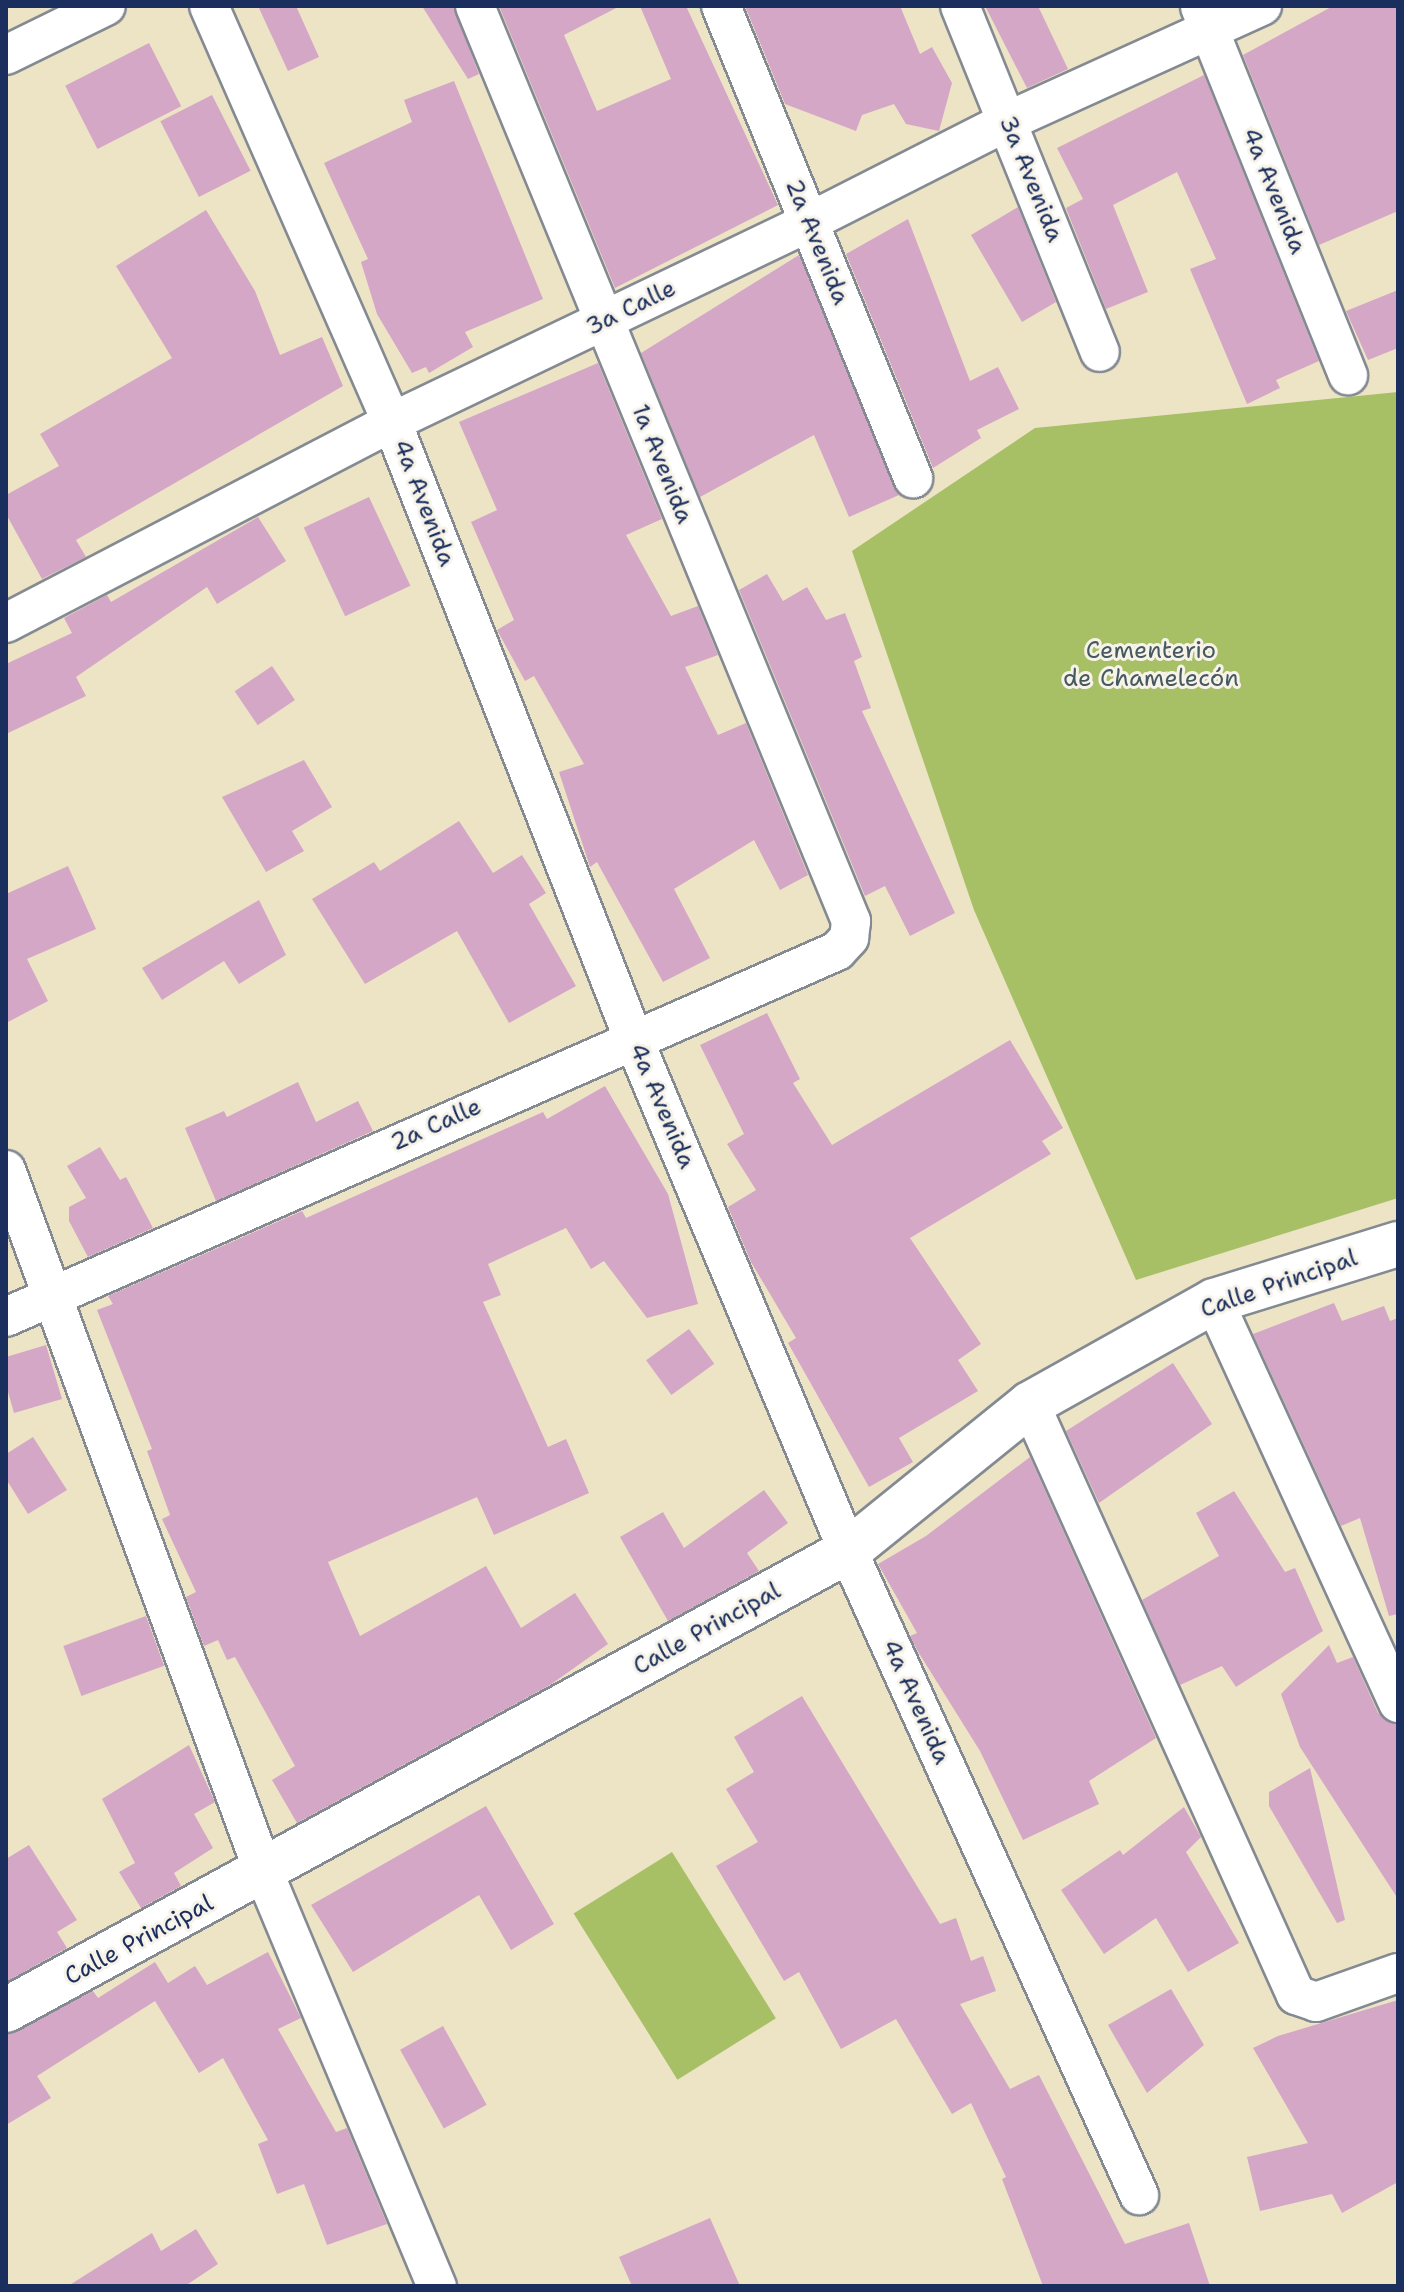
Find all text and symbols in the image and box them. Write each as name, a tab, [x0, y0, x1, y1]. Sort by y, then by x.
street label: 3a Avenida	[993, 112, 1069, 246]
street label: 4a Avenida	[1236, 124, 1312, 258]
street label: 2a Avenida	[779, 175, 855, 309]
street label: 3a Calle	[581, 274, 681, 342]
street label: 1a Avenida	[625, 400, 699, 528]
street label: 4a Avenida	[387, 436, 461, 570]
park label: Cementerio de Chamelecón	[1063, 637, 1239, 693]
street label: 4a Avenida	[623, 1039, 701, 1173]
street label: 2a Calle	[386, 1092, 486, 1158]
street label: Calle Principal	[1197, 1244, 1361, 1324]
street label: Calle Principal	[628, 1577, 786, 1681]
street label: 4a Avenida	[876, 1635, 956, 1769]
street label: Calle Principal	[60, 1889, 218, 1991]

